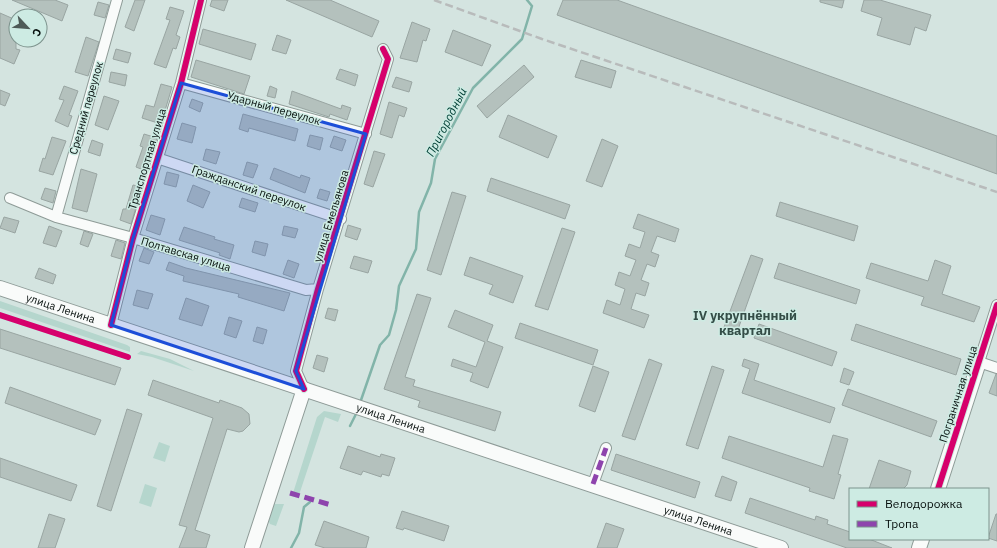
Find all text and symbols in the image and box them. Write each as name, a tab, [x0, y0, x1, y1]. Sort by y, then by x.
north arrow	[8, 8, 48, 48]
text: С	[29, 26, 45, 39]
street label: Средний переулок	[66, 60, 106, 156]
water label: Пригородный	[422, 85, 470, 159]
street label: Ударный переулок	[226, 88, 322, 128]
street label: Транспортная улица	[125, 107, 169, 211]
street label: Гражданский переулок	[190, 162, 308, 214]
street label: улица Емельянова	[310, 168, 352, 264]
street label: Полтавская улица	[139, 234, 233, 274]
street label: улица Ленина	[24, 290, 97, 326]
district label: IV укрупнённый квартал	[693, 307, 797, 339]
street label: Пограничная улица	[936, 344, 980, 444]
street label: улица Ленина	[355, 400, 427, 436]
legend	[849, 488, 989, 540]
text: Велодорожка	[885, 496, 963, 511]
street label: улица Ленина	[662, 502, 735, 539]
text: Тропа	[885, 516, 919, 531]

